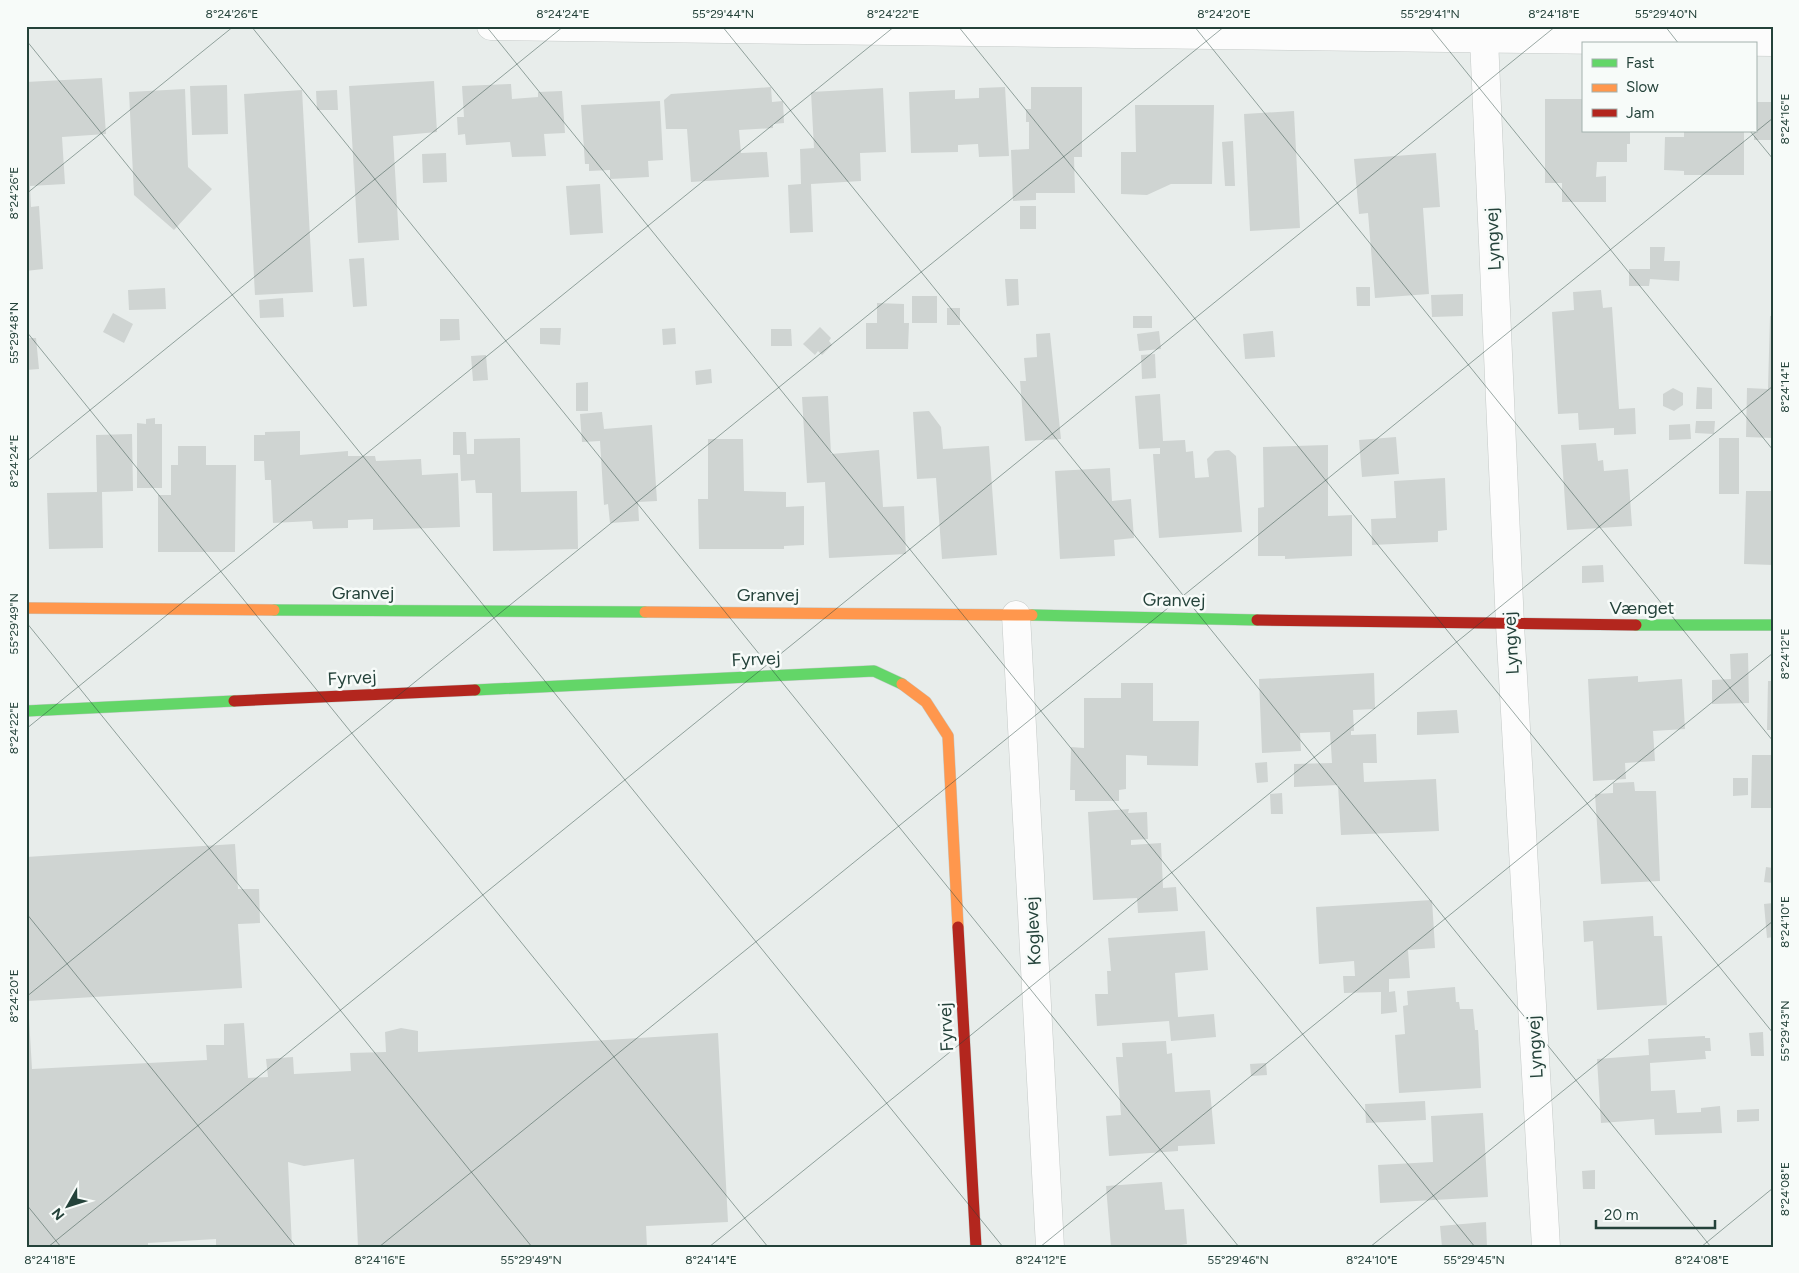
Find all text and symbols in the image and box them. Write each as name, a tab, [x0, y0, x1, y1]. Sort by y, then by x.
text: 8°24'26"E	[206, 7, 258, 21]
text: 8°24'24"E	[536, 7, 590, 21]
text: 55°29'44"N	[692, 7, 754, 21]
text: 8°24'22"E	[867, 7, 919, 21]
text: 8°24'20"E	[1197, 7, 1251, 21]
text: 55°29'41"N	[1400, 7, 1460, 21]
text: 8°24'18"E	[1528, 7, 1580, 21]
text: 55°29'40"N	[1635, 7, 1697, 21]
legend	[1582, 42, 1756, 132]
text: Fast	[1626, 54, 1655, 72]
text: Slow	[1626, 78, 1659, 96]
text: 8°24'16"E	[1778, 93, 1792, 145]
text: Jam	[1626, 104, 1654, 122]
text: 8°24'26"E	[7, 167, 21, 219]
street label: Lyngvej	[1480, 207, 1506, 271]
text: 55°29'48"N	[7, 302, 21, 364]
text: 8°24'14"E	[1778, 361, 1792, 413]
text: 8°24'24"E	[7, 434, 21, 488]
street label: Granvej	[332, 582, 394, 604]
street label: Granvej	[737, 584, 799, 606]
street label: Granvej	[1142, 588, 1206, 612]
text: 55°29'49"N	[7, 593, 21, 655]
street label: Vænget	[1610, 597, 1675, 619]
street label: Lyngvej	[1498, 611, 1524, 675]
text: 8°24'12"E	[1778, 629, 1792, 679]
street label: Fyrvej	[731, 647, 781, 671]
street label: Fyrvej	[327, 666, 377, 690]
text: 8°24'22"E	[7, 702, 21, 754]
street label: Koglevej	[1020, 896, 1046, 966]
text: 8°24'10"E	[1778, 896, 1792, 948]
text: 8°24'20"E	[7, 969, 21, 1023]
text: 55°29'43"N	[1778, 1000, 1792, 1062]
street label: Fyrvej	[934, 1002, 958, 1052]
street label: Lyngvej	[1522, 1015, 1548, 1079]
text: 8°24'08"E	[1778, 1162, 1792, 1216]
north arrow	[42, 1180, 92, 1230]
scale bar	[1596, 1198, 1715, 1230]
text: N	[48, 1204, 68, 1223]
text: 20 m	[1604, 1206, 1638, 1224]
text: 8°24'18"E	[24, 1253, 76, 1267]
text: 8°24'16"E	[354, 1253, 406, 1267]
text: 55°29'49"N	[500, 1253, 562, 1267]
text: 8°24'14"E	[685, 1253, 737, 1267]
text: 8°24'12"E	[1016, 1253, 1066, 1267]
text: 55°29'46"N	[1207, 1253, 1269, 1267]
text: 8°24'10"E	[1346, 1253, 1398, 1267]
text: 55°29'45"N	[1443, 1253, 1505, 1267]
text: 8°24'08"E	[1675, 1253, 1729, 1267]

